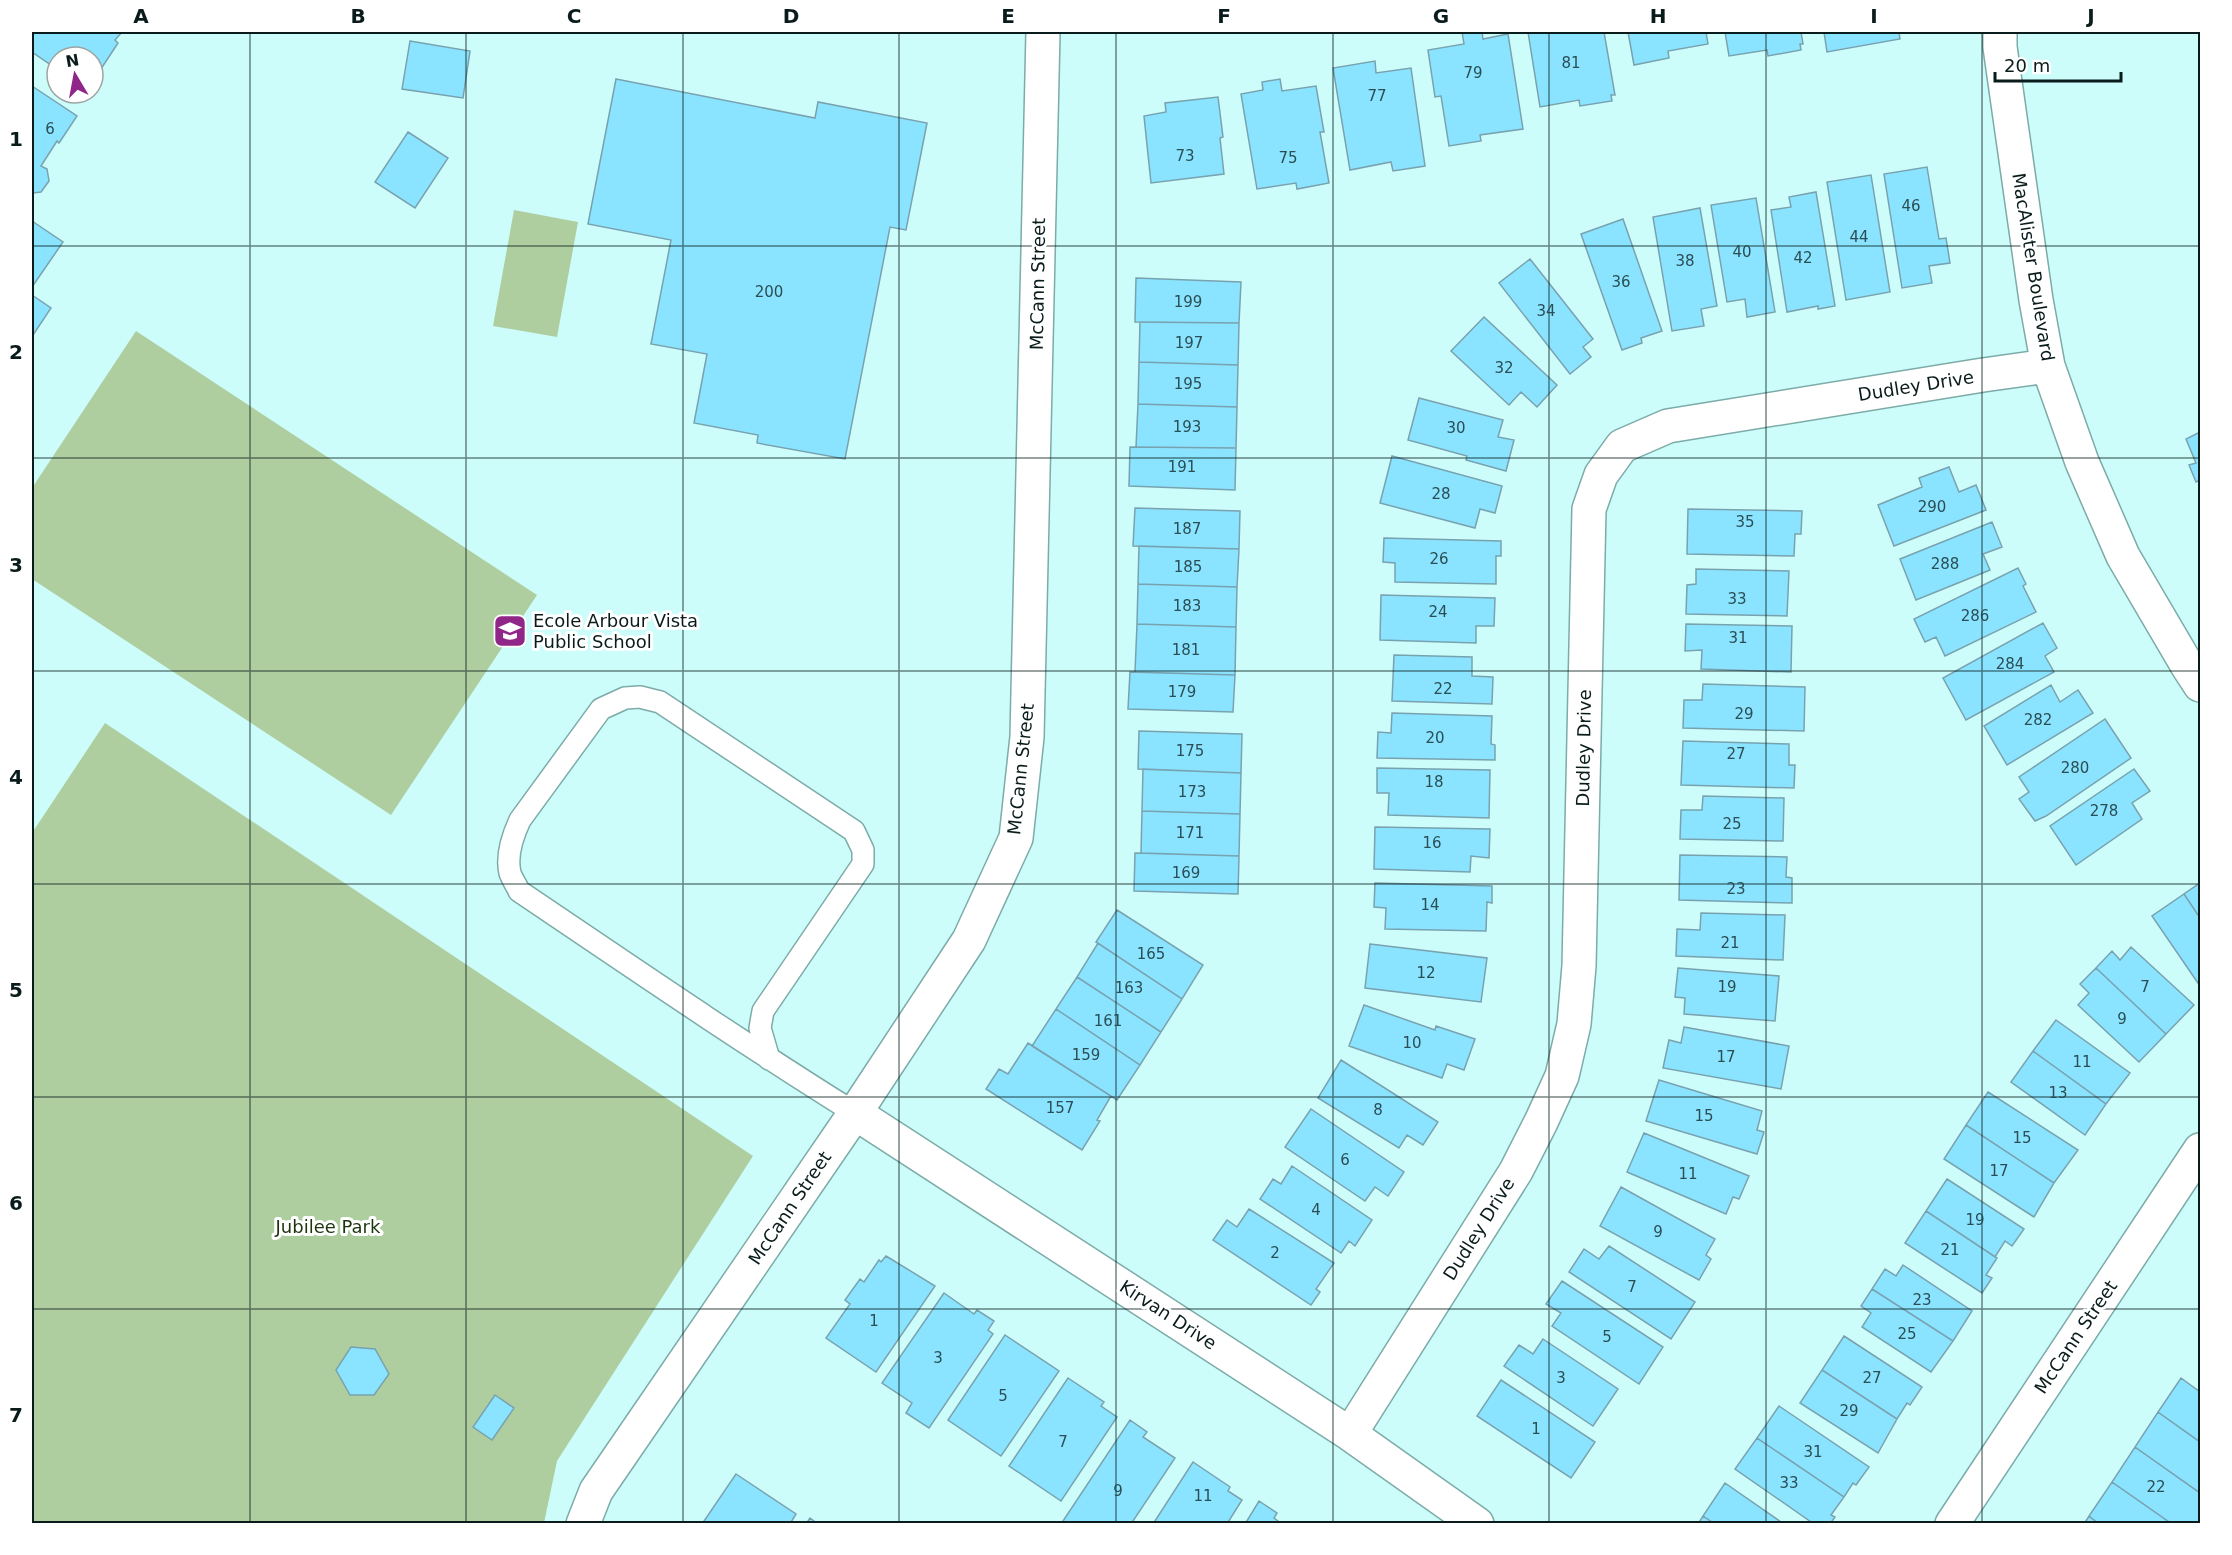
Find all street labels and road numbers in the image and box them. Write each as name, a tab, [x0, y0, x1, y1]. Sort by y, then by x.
street label: MacAlister Boulevard	[2008, 171, 2059, 363]
street label: McCann Street	[1026, 218, 1049, 350]
street label: Dudley Drive	[1856, 366, 1975, 405]
street label: Dudley Drive	[1572, 689, 1595, 807]
street label: McCann Street	[1003, 702, 1038, 836]
street label: McCann Street	[744, 1147, 835, 1268]
street label: Dudley Drive	[1439, 1174, 1519, 1284]
street label: Kirvan Drive	[1116, 1276, 1221, 1354]
street label: McCann Street	[2030, 1276, 2121, 1397]

